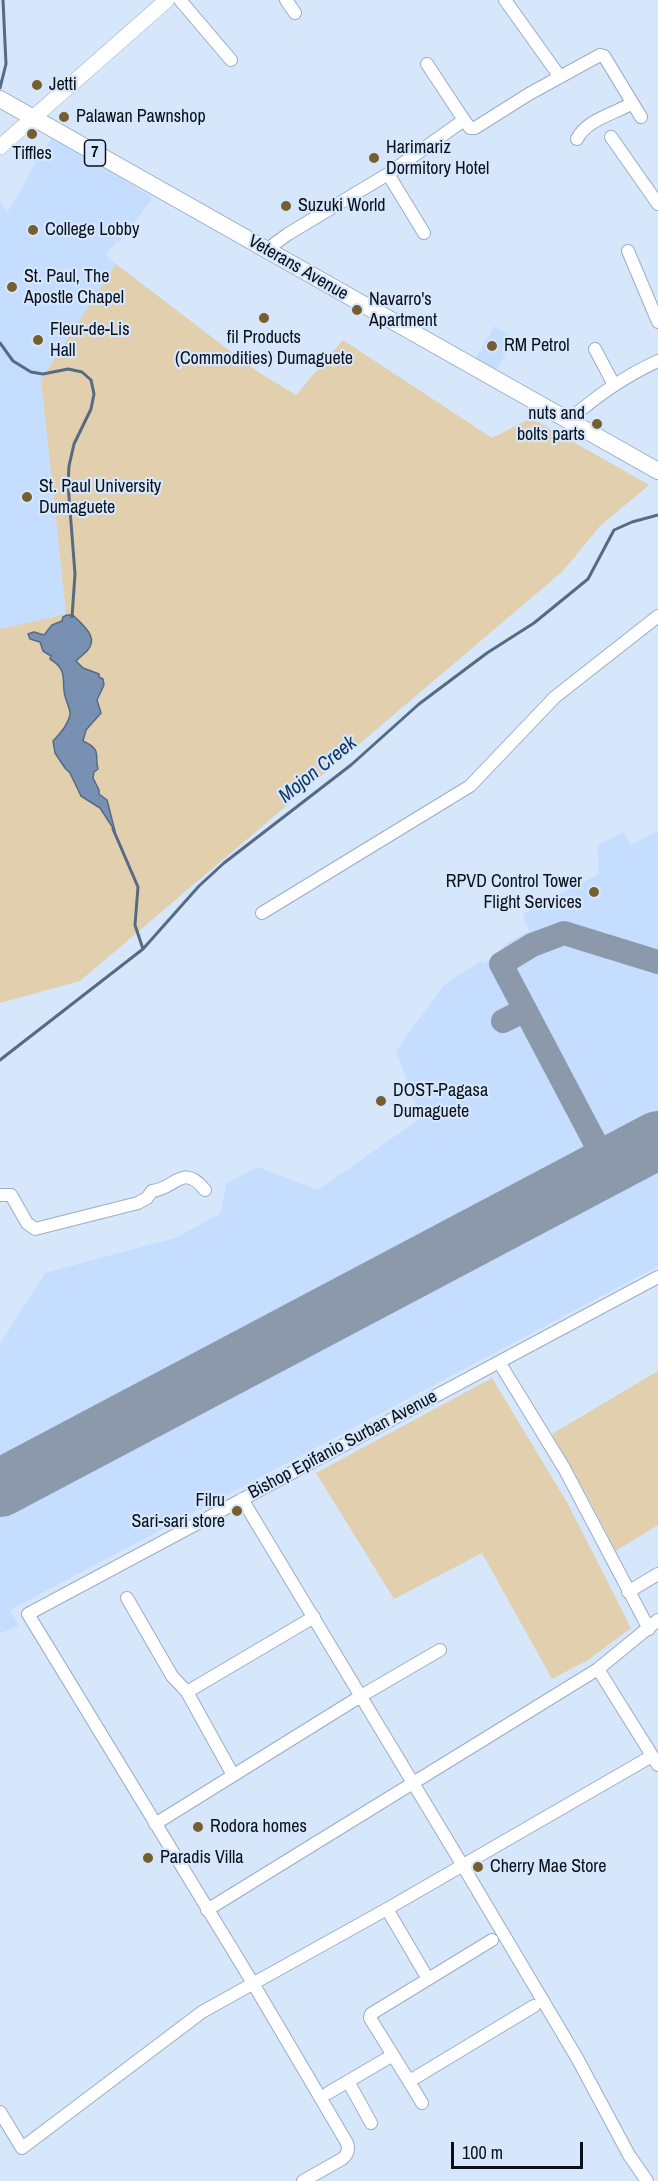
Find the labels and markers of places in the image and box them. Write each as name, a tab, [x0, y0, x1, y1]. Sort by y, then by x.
place label: Jetti	[49, 74, 77, 96]
marker: Jetti	[30, 78, 44, 92]
place label: Palawan Pawnshop	[76, 106, 206, 128]
marker: Palawan Pawnshop	[57, 110, 71, 124]
marker: Tiffles	[25, 127, 39, 141]
place label: Harimariz Dormitory Hotel	[386, 137, 489, 180]
place label: Tiffles	[12, 143, 52, 165]
marker: Harimariz Dormitory Hotel	[367, 151, 381, 165]
place label: Suzuki World	[298, 195, 386, 217]
marker: Suzuki World	[279, 199, 293, 213]
place label: College Lobby	[45, 219, 139, 241]
marker: College Lobby	[26, 223, 40, 237]
place label: St. Paul, The Apostle Chapel	[24, 266, 124, 308]
marker: St. Paul, The Apostle Chapel	[5, 280, 19, 294]
place label: Navarro's Apartment	[369, 289, 437, 332]
marker: Navarro's Apartment	[350, 303, 364, 317]
marker: fil Products (Commodities) Dumaguete	[257, 311, 271, 325]
place label: Fleur-de-Lis Hall	[50, 319, 130, 362]
place label: fil Products (Commodities) Dumaguete	[175, 327, 353, 370]
marker: Fleur-de-Lis Hall	[31, 333, 45, 347]
place label: RM Petrol	[504, 335, 570, 357]
marker: RM Petrol	[485, 339, 499, 353]
place label: nuts and bolts parts	[517, 403, 585, 446]
marker: nuts and bolts parts	[590, 417, 604, 431]
place label: St. Paul University Dumaguete	[39, 476, 161, 518]
marker: St. Paul University Dumaguete	[20, 490, 34, 504]
place label: RPVD Control Tower Flight Services	[446, 871, 582, 914]
marker: RPVD Control Tower Flight Services	[587, 885, 601, 899]
place label: DOST-Pagasa Dumaguete	[393, 1080, 488, 1122]
marker: DOST-Pagasa Dumaguete	[374, 1094, 388, 1108]
place label: Filru Sari-sari store	[131, 1490, 225, 1532]
marker: Filru Sari-sari store	[230, 1504, 244, 1518]
place label: Rodora homes	[210, 1816, 307, 1838]
marker: Rodora homes	[191, 1820, 205, 1834]
place label: Paradis Villa	[160, 1847, 243, 1869]
marker: Paradis Villa	[141, 1851, 155, 1865]
place label: Cherry Mae Store	[490, 1856, 606, 1878]
marker: Cherry Mae Store	[471, 1860, 485, 1874]

